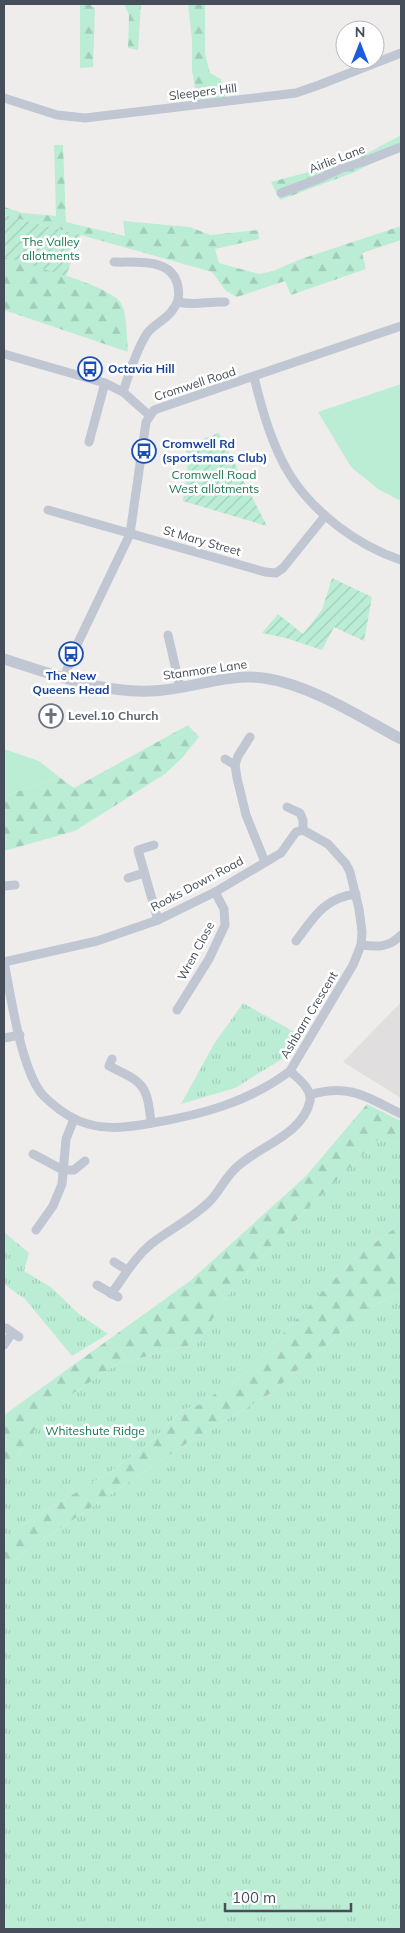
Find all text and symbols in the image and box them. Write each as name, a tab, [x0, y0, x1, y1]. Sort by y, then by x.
north arrow	[335, 20, 385, 70]
text: N	[355, 23, 365, 41]
street label: Sleepers Hill	[168, 80, 238, 103]
street label: Airlie Lane	[307, 141, 367, 176]
park label: The Valley allotments	[22, 234, 80, 263]
bus stop icon: Octavia Hill	[77, 356, 103, 382]
place label: Octavia Hill	[108, 361, 175, 376]
street label: Cromwell Road	[152, 363, 238, 404]
place label: Cromwell Rd (sportsmans Club)	[162, 436, 267, 465]
bus stop icon: Cromwell Rd (sportsmans Club)	[131, 438, 157, 464]
park label: Cromwell Road West allotments	[169, 467, 259, 496]
street label: St Mary Street	[162, 522, 243, 559]
bus stop icon: The New Queens Head	[58, 641, 84, 667]
street label: Stanmore Lane	[162, 656, 248, 683]
place label: The New Queens Head	[32, 668, 110, 697]
church icon: Level.10 Church	[38, 703, 64, 729]
place label: Level.10 Church	[68, 708, 158, 723]
street label: Rooks Down Road	[148, 853, 246, 914]
street label: Wren Close	[174, 919, 217, 983]
street label: Ashbarn Crescent	[277, 968, 341, 1061]
park label: Whiteshute Ridge	[45, 1423, 145, 1438]
scale bar	[225, 1880, 351, 1912]
text: 100 m	[232, 1888, 276, 1907]

